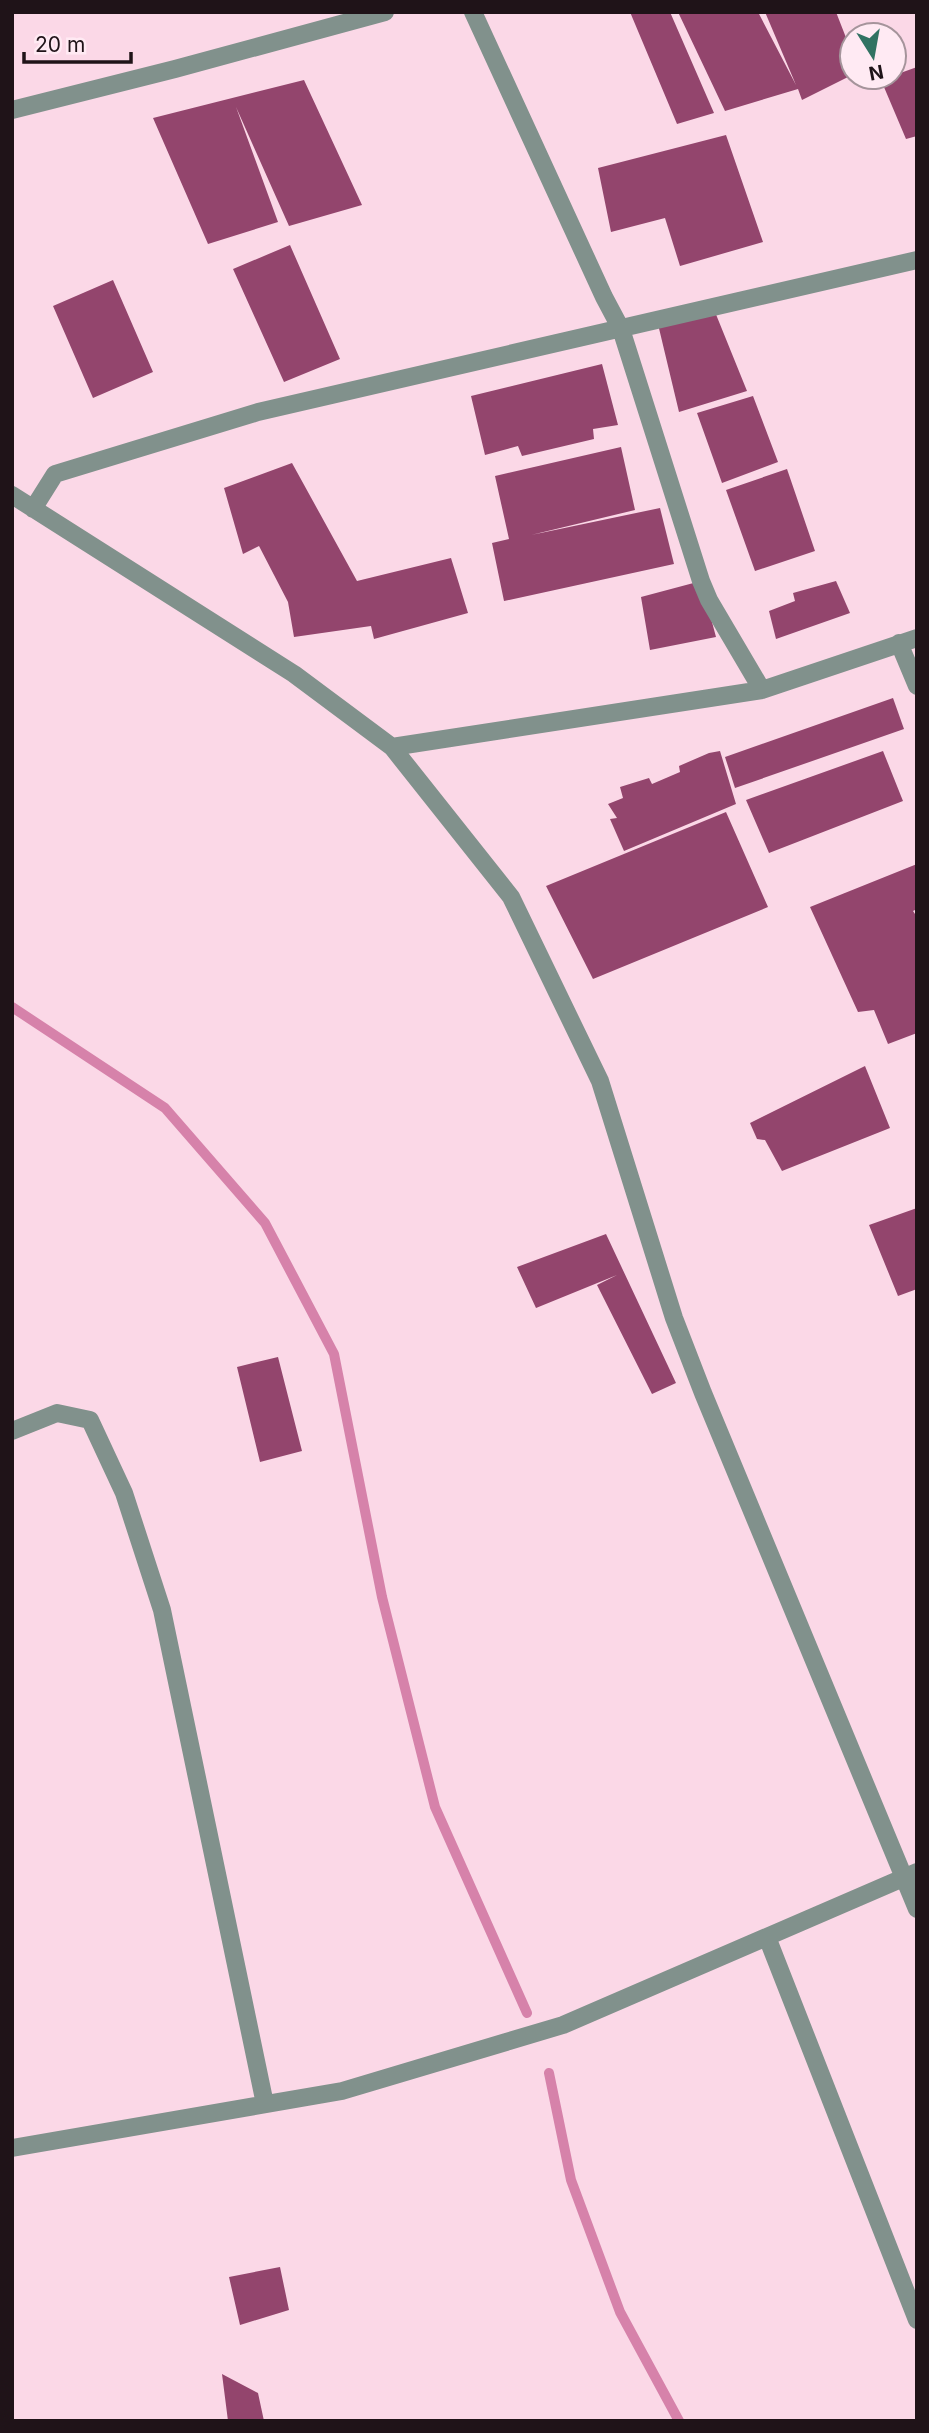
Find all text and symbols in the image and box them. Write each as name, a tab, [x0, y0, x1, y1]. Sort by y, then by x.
scale bar	[24, 21, 131, 65]
north arrow	[838, 21, 908, 91]
text: 20 m	[35, 32, 85, 57]
text: N	[867, 60, 885, 85]

